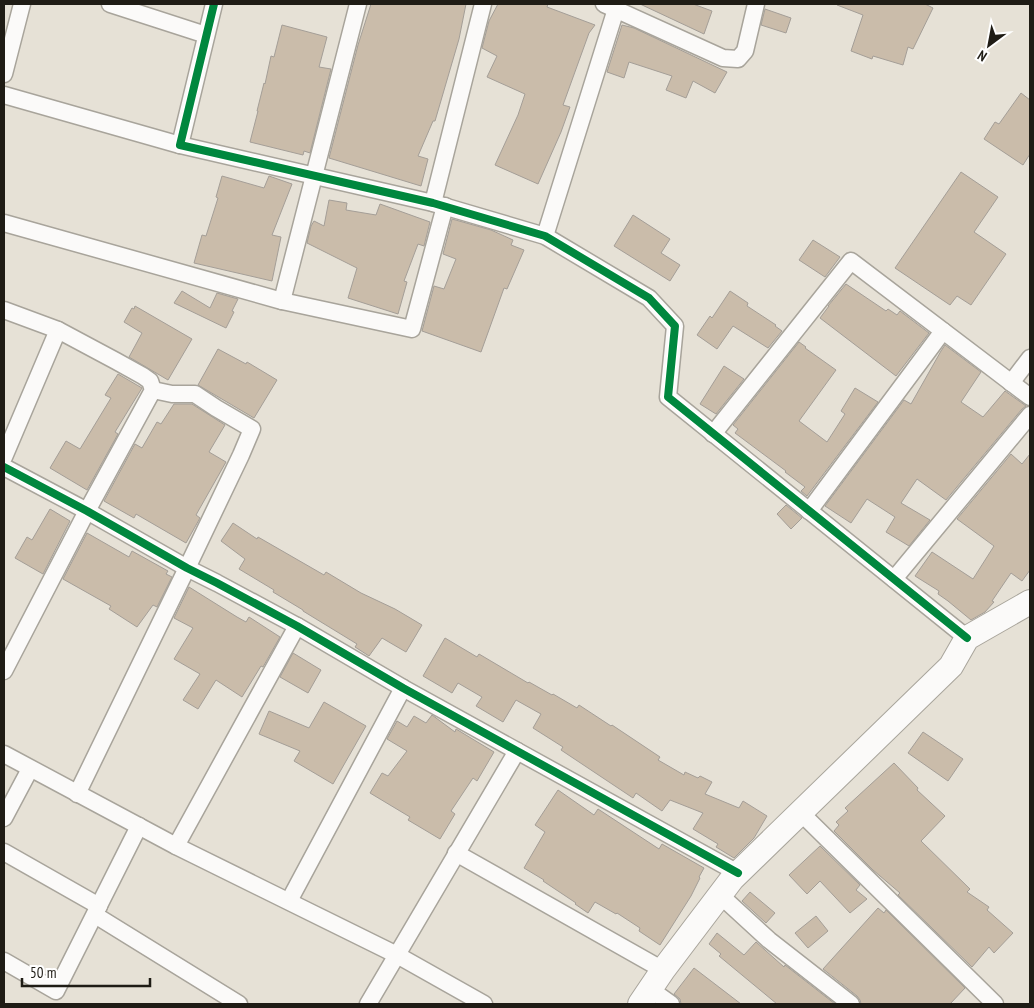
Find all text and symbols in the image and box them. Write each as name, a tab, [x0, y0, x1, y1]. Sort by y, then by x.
north arrow	[964, 20, 1014, 70]
text: N	[974, 46, 990, 66]
scale bar	[22, 956, 150, 988]
text: 50 m	[30, 963, 56, 982]

